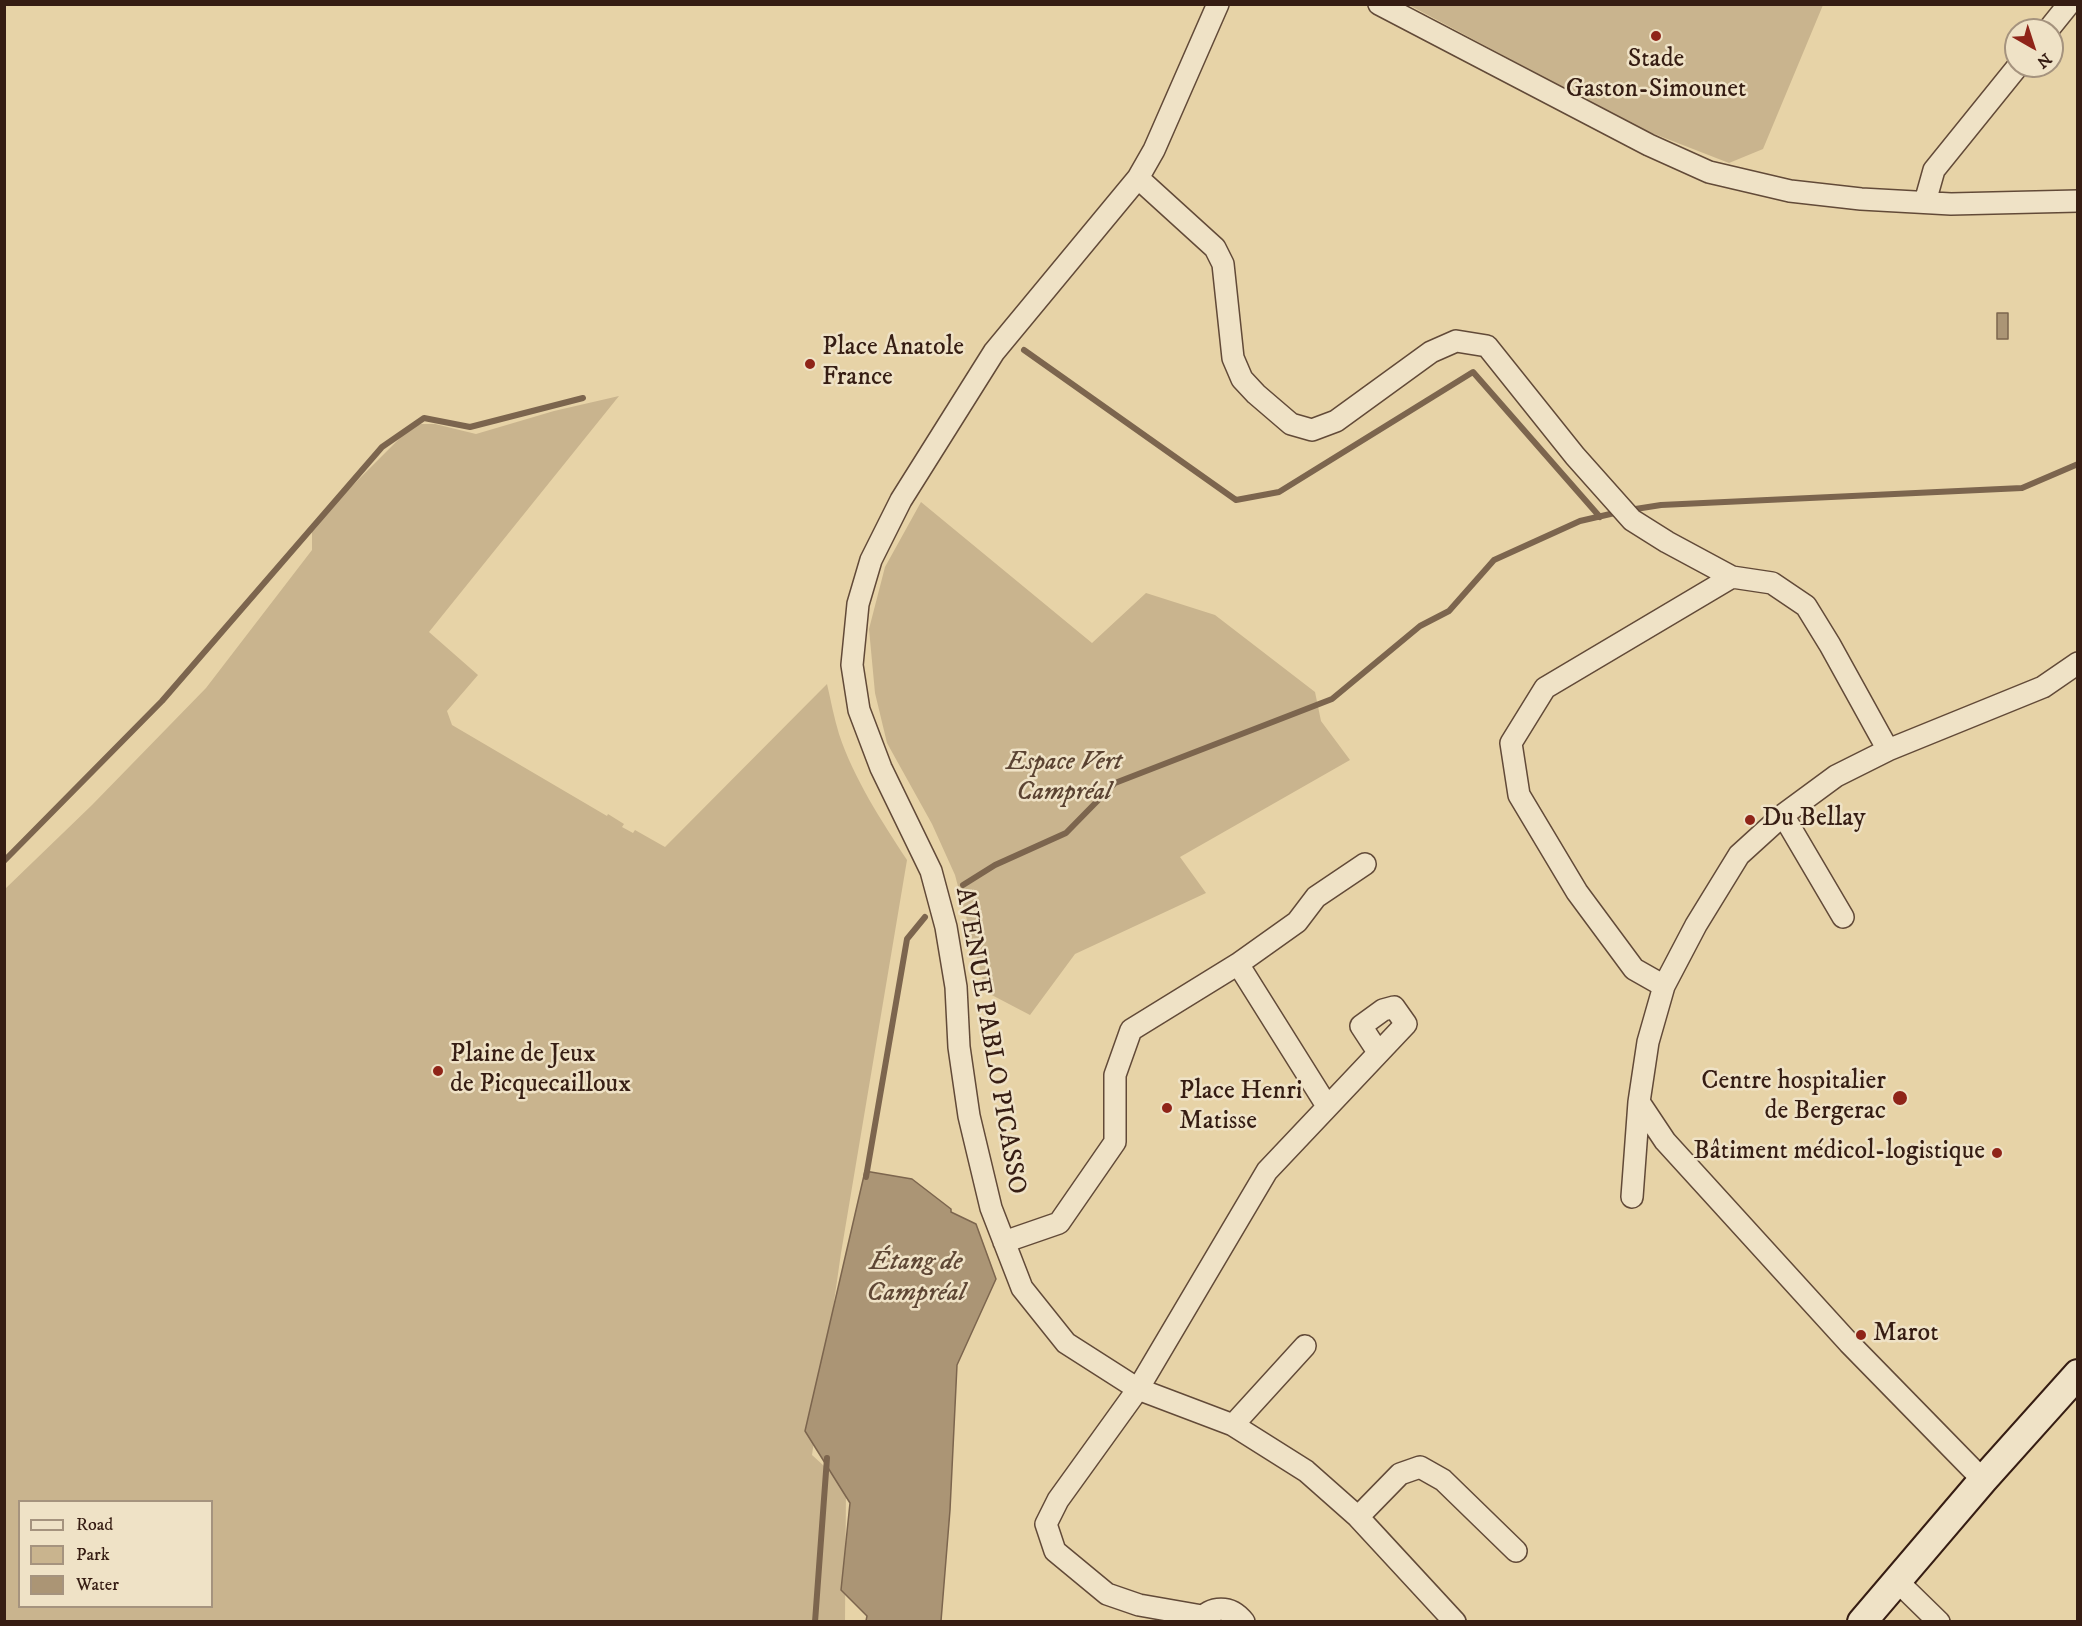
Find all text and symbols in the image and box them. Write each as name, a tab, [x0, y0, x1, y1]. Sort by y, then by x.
north arrow	[2004, 18, 2064, 78]
marker: Stade Gaston-Simounet	[1649, 29, 1663, 43]
place label: Stade Gaston-Simounet	[1566, 45, 1746, 106]
text: N	[2033, 49, 2055, 72]
place label: Place Anatole France	[822, 333, 964, 394]
marker: Place Anatole France	[803, 357, 817, 371]
park label: Espace Vert Campréal	[1006, 748, 1122, 810]
place label: Du Bellay	[1762, 804, 1866, 836]
marker: Du Bellay	[1743, 813, 1757, 827]
street label: AVENUE PABLO PICASSO	[947, 885, 1031, 1197]
place label: Plaine de Jeux de Picquecailloux	[450, 1040, 631, 1102]
marker: Plaine de Jeux de Picquecailloux	[431, 1064, 445, 1078]
place label: Centre hospitalier de Bergerac	[1701, 1067, 1886, 1128]
place label: Place Henri Matisse	[1179, 1077, 1303, 1138]
marker: Centre hospitalier de Bergerac	[1891, 1089, 1909, 1107]
marker: Place Henri Matisse	[1160, 1101, 1174, 1115]
place label: Bâtiment médicol-logistique	[1693, 1137, 1985, 1169]
marker: Bâtiment médicol-logistique	[1990, 1146, 2004, 1160]
water label: Étang de Campréal	[866, 1247, 966, 1310]
place label: Marot	[1873, 1319, 1938, 1351]
marker: Marot	[1854, 1328, 1868, 1342]
legend	[18, 1500, 213, 1608]
text: Road	[76, 1514, 113, 1536]
text: Park	[76, 1544, 110, 1566]
text: Water	[76, 1574, 119, 1596]

